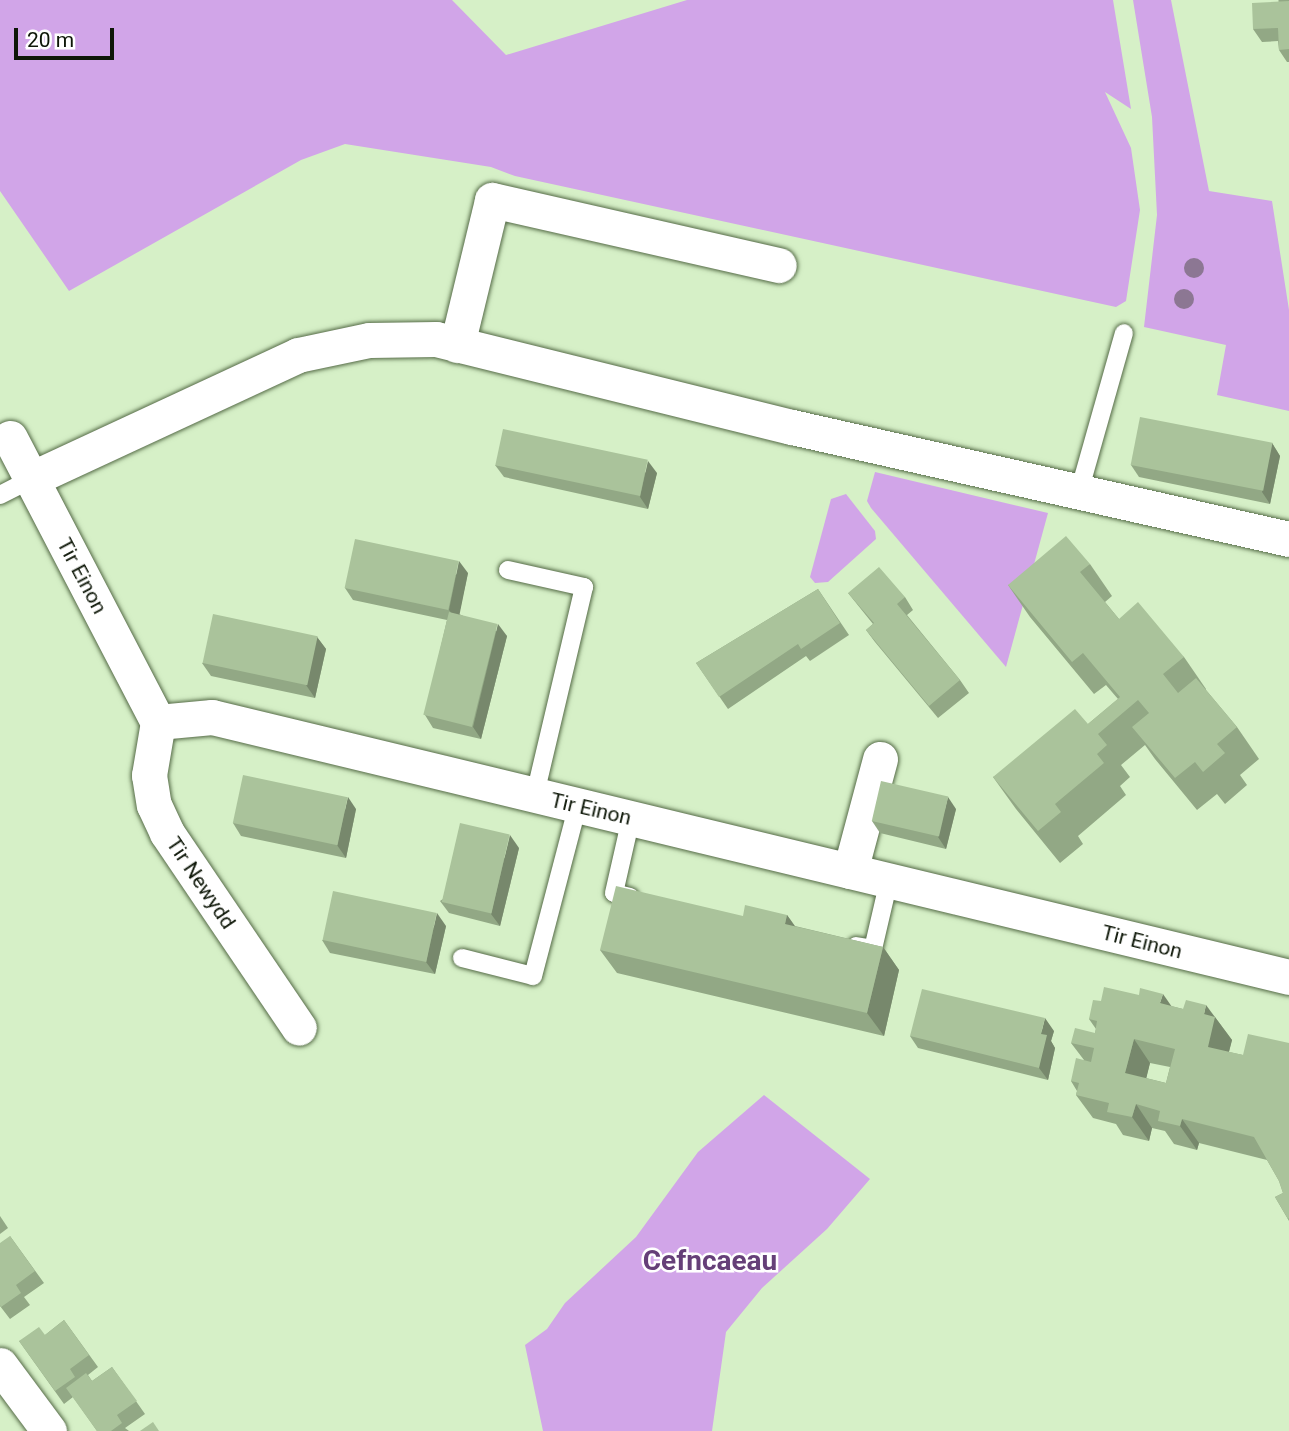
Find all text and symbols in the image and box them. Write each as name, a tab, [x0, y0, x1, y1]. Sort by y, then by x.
scale bar	[18, 14, 117, 58]
text: 20 m	[27, 28, 74, 52]
street label: Tir Einon	[52, 534, 112, 618]
street label: Tir Einon	[548, 787, 634, 831]
street label: Tir Newydd	[161, 832, 241, 934]
street label: Tir Einon	[1099, 920, 1185, 964]
district label: Cefncaeau	[643, 1244, 777, 1278]

